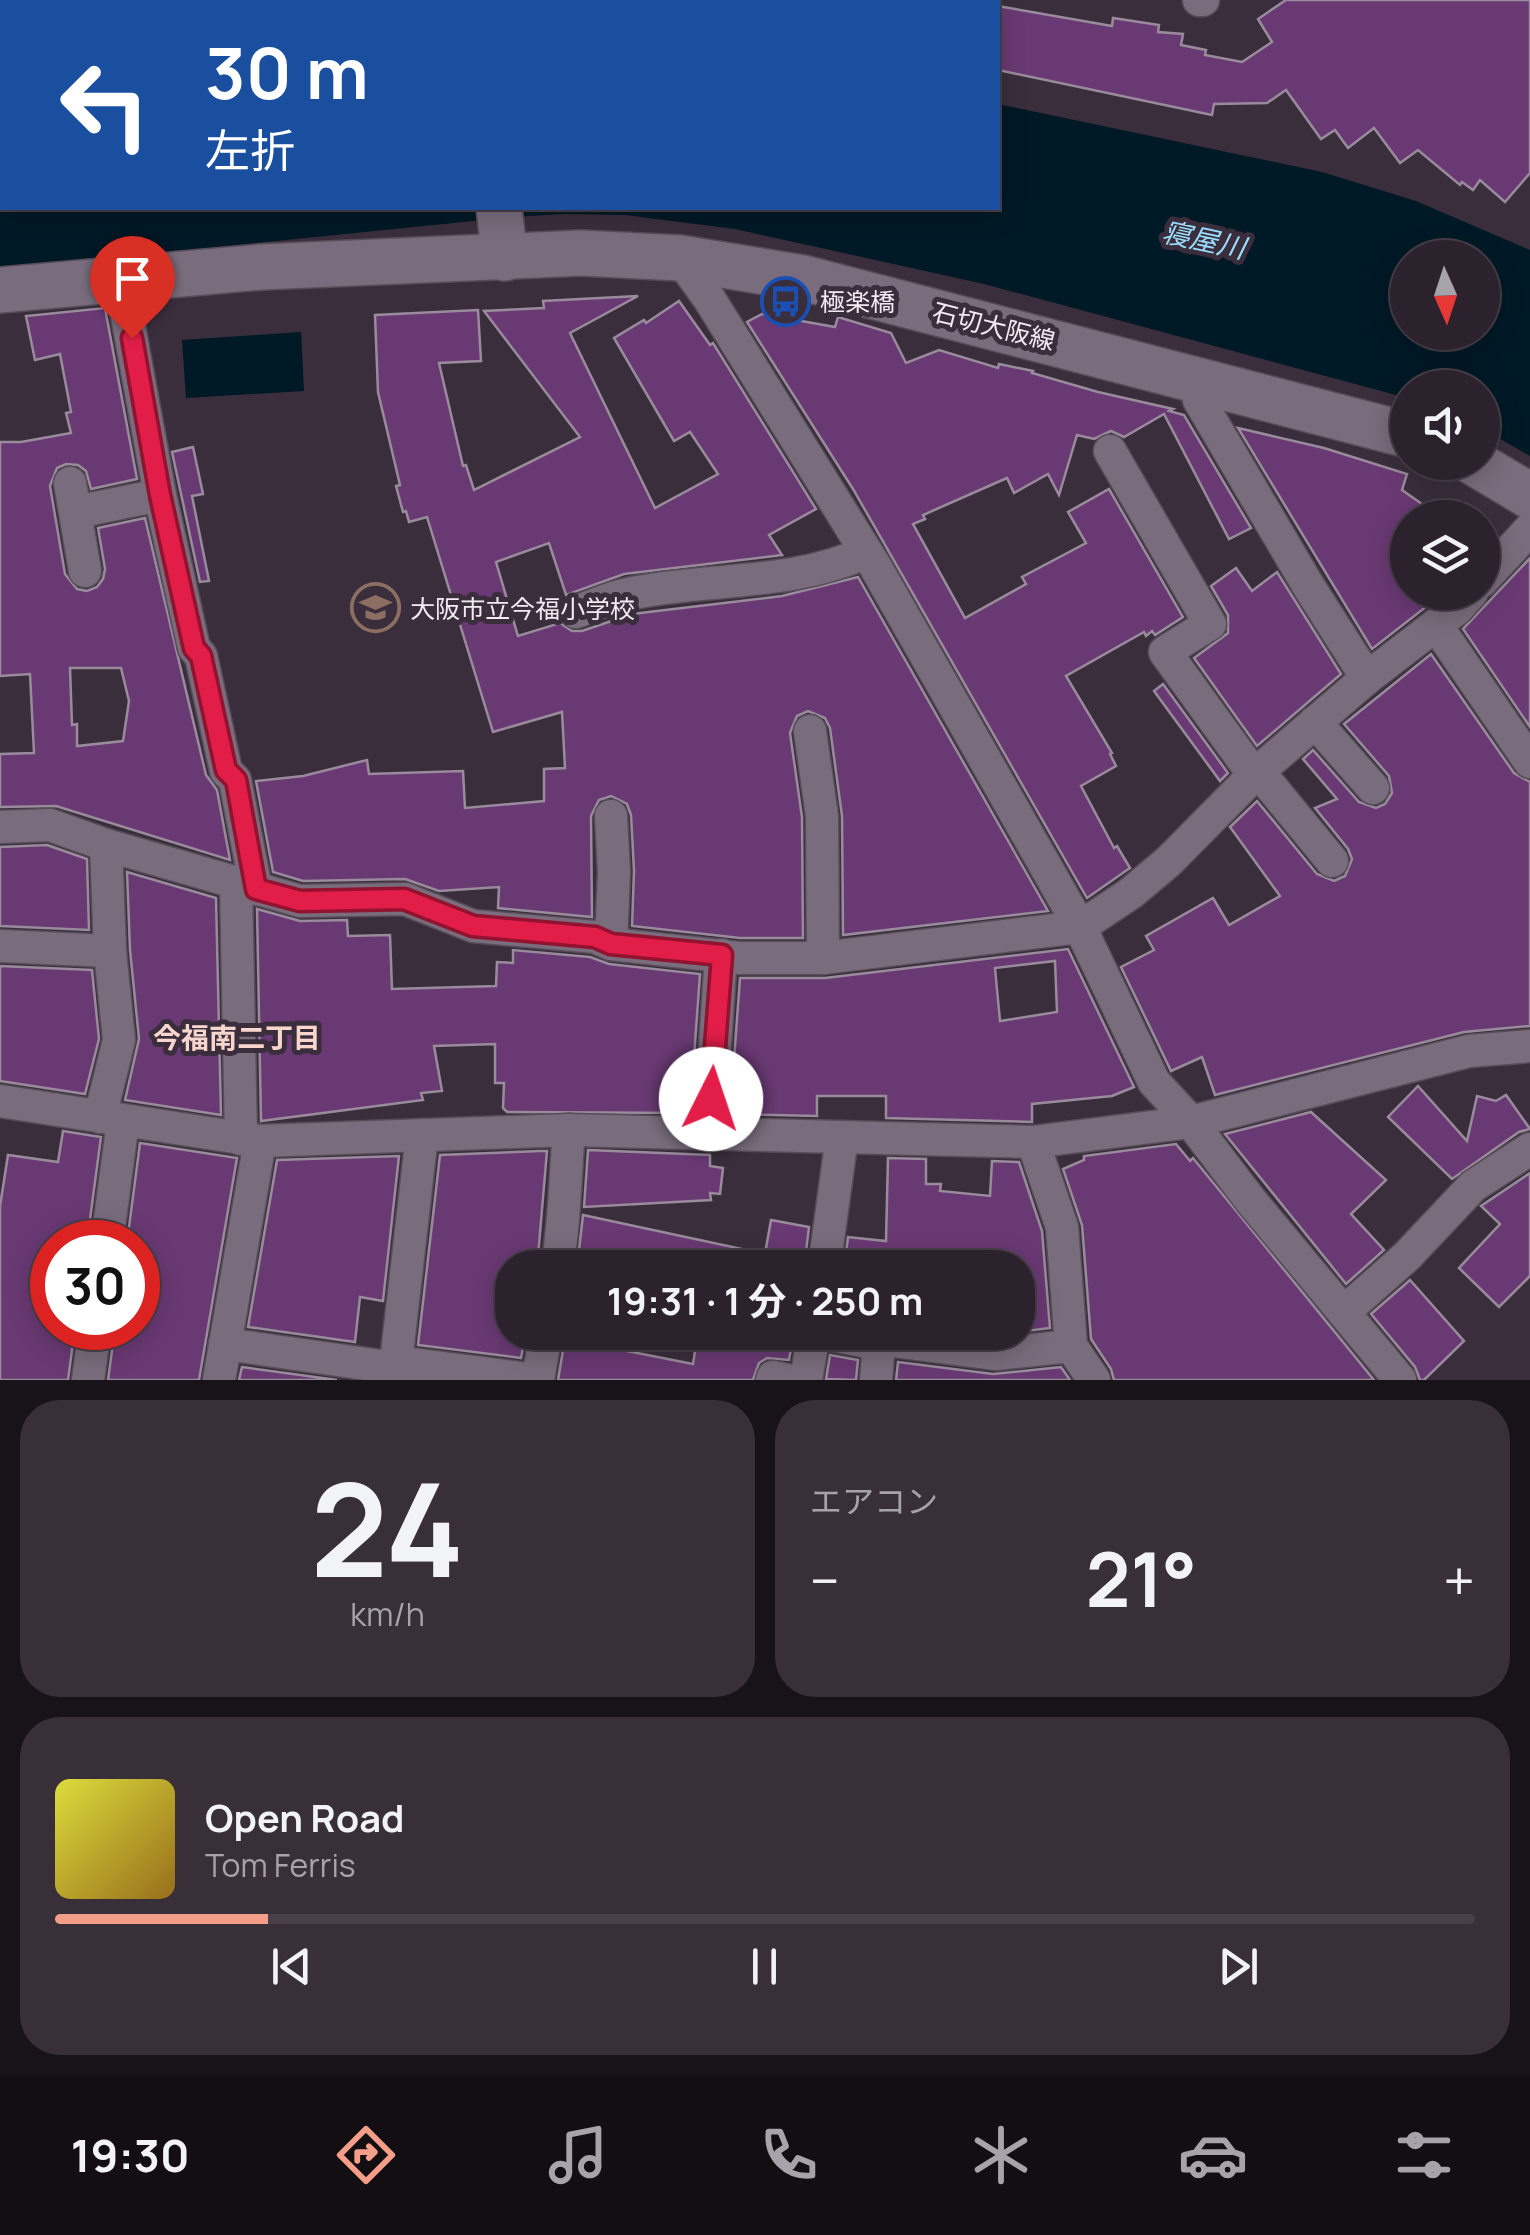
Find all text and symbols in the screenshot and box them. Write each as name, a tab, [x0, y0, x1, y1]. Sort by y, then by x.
text: 30 m	[205, 24, 369, 120]
icon: left	[40, 40, 170, 170]
text: 左折	[205, 119, 295, 181]
water label: 寝屋川	[1159, 212, 1252, 267]
pin	[90, 236, 175, 339]
north arrow	[1390, 240, 1500, 350]
map controls	[1390, 240, 1500, 610]
icon: arrive	[105, 251, 160, 306]
bus stop icon: 極楽橋	[759, 275, 811, 327]
place label: 極楽橋	[820, 284, 895, 319]
street label: 石切大阪線	[929, 294, 1059, 358]
button: sound	[1390, 370, 1500, 480]
button: layers	[1390, 500, 1500, 610]
school or university icon: 大阪市立今福小学校	[349, 582, 401, 634]
place label: 大阪市立今福小学校	[410, 591, 635, 626]
district label: 今福南二丁目	[153, 1018, 321, 1056]
position arrow	[659, 1047, 763, 1151]
speed limit sign: 30	[30, 1220, 160, 1350]
text: 19:31 · 1 分 · 250 m	[607, 1274, 923, 1326]
text: 24	[311, 1438, 464, 1616]
text: エアコン	[810, 1479, 938, 1523]
text: 21°	[1086, 1527, 1197, 1630]
text: −	[810, 1542, 840, 1618]
text: +	[1443, 1542, 1475, 1618]
text: km/h	[350, 1592, 425, 1636]
text: Open Road	[205, 1791, 404, 1843]
text: Tom Ferris	[205, 1843, 356, 1887]
icon: previous	[264, 1939, 319, 1994]
icon: pause	[737, 1939, 792, 1994]
icon: next	[1211, 1939, 1266, 1994]
icon: directions	[331, 2120, 401, 2190]
icon: music	[543, 2120, 613, 2190]
icon: phone	[754, 2120, 824, 2190]
icon: climate	[966, 2120, 1036, 2190]
icon: car	[1178, 2120, 1248, 2190]
icon: filters	[1389, 2120, 1459, 2190]
text: 19:30	[71, 2124, 190, 2186]

